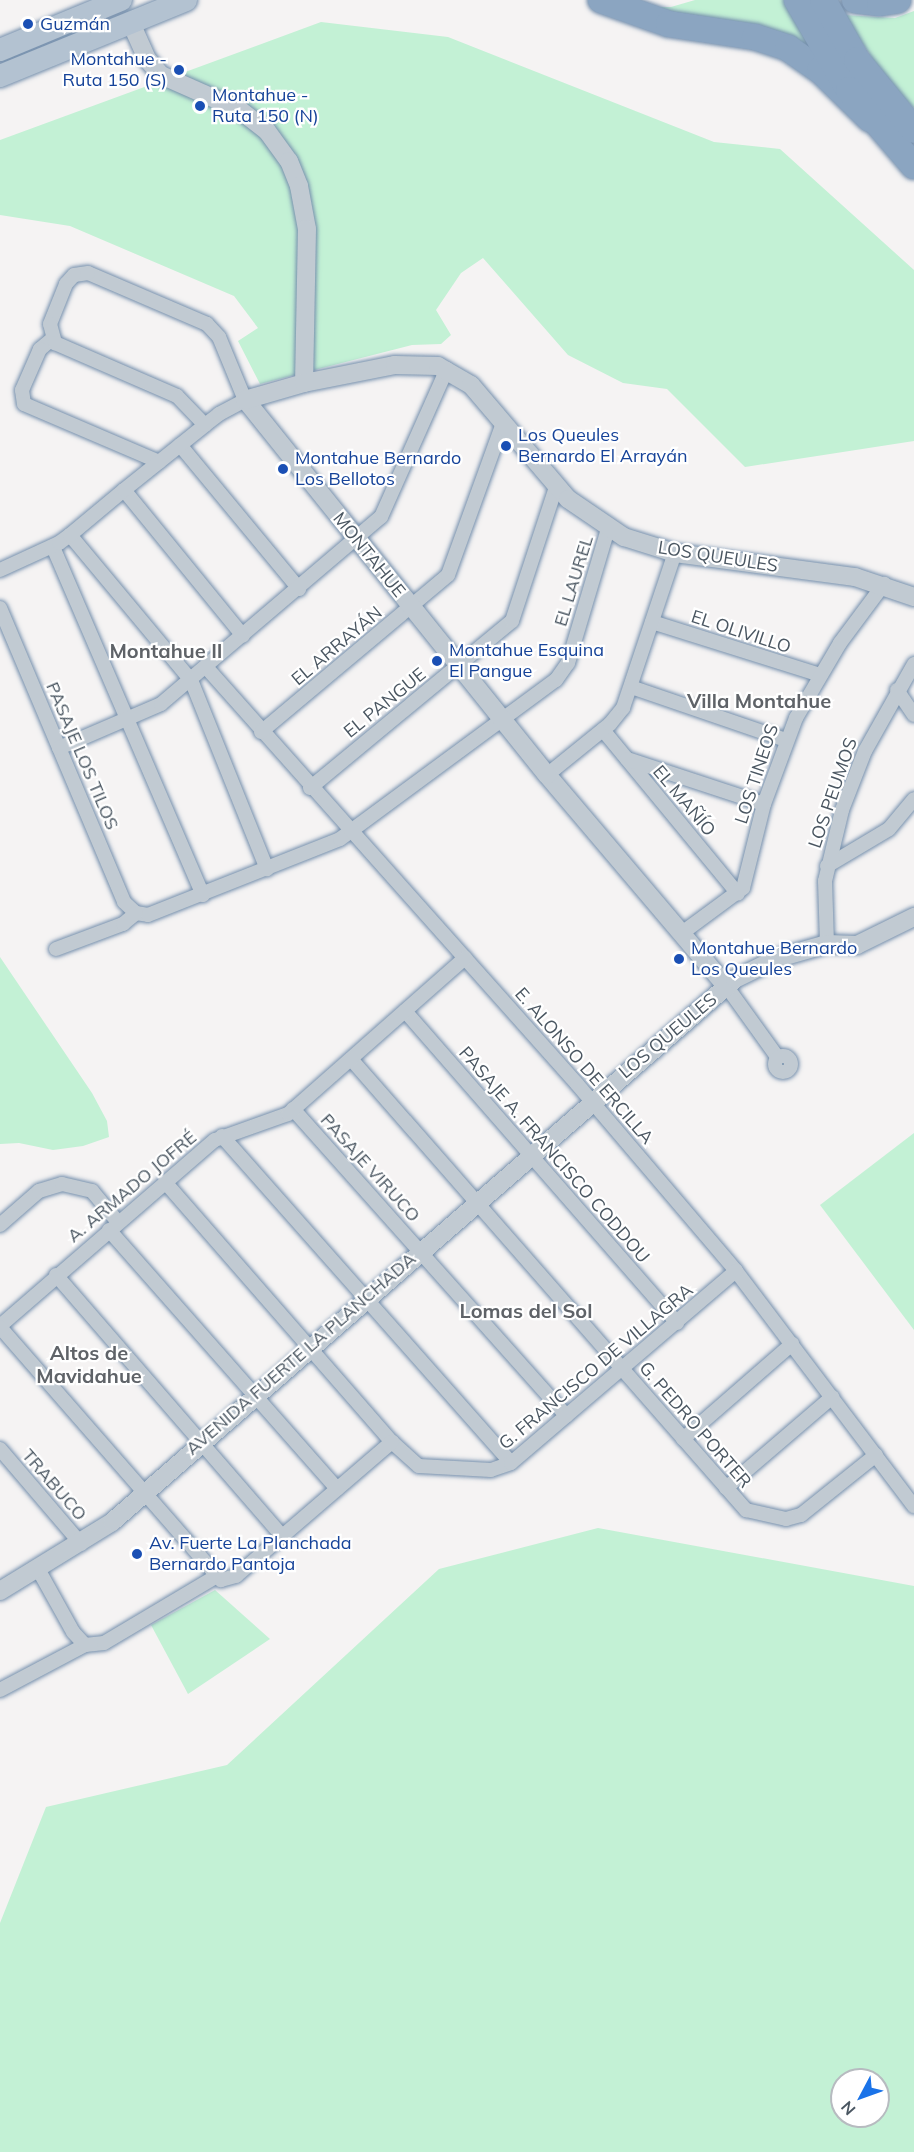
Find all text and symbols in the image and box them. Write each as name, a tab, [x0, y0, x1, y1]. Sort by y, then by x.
place label: Guzmán	[40, 13, 110, 35]
marker: Guzmán	[21, 17, 35, 31]
place label: Montahue - Ruta 150 (S)	[63, 49, 167, 92]
marker: Montahue - Ruta 150 (S)	[172, 63, 186, 77]
place label: Montahue - Ruta 150 (N)	[212, 85, 319, 128]
marker: Montahue - Ruta 150 (N)	[193, 99, 207, 113]
place label: Los Queules Bernardo El Arrayán	[518, 425, 687, 468]
marker: Los Queules Bernardo El Arrayán	[499, 439, 513, 453]
place label: Montahue Bernardo Los Bellotos	[295, 448, 461, 490]
marker: Montahue Bernardo Los Bellotos	[276, 462, 290, 476]
street label: MONTAHUE	[328, 508, 410, 602]
street label: EL LAUREL	[550, 533, 598, 629]
street label: LOS QUEULES	[656, 537, 780, 577]
street label: EL ARRAYÁN	[287, 602, 387, 690]
street label: EL OLIVILLO	[688, 606, 794, 658]
district label: Montahue II	[109, 638, 223, 662]
place label: Montahue Esquina El Pangue	[449, 640, 604, 682]
marker: Montahue Esquina El Pangue	[430, 654, 444, 668]
street label: EL PANGUE	[340, 663, 430, 743]
street label: PASAJE LOS TILOS	[41, 679, 123, 833]
district label: Villa Montahue	[687, 688, 831, 712]
street label: LOS TINEOS	[731, 721, 783, 827]
street label: LOS PEUMOS	[804, 735, 862, 851]
street label: EL MAÑÍO	[648, 761, 720, 841]
place label: Montahue Bernardo Los Queules	[691, 938, 857, 980]
marker: Montahue Bernardo Los Queules	[672, 952, 686, 966]
street label: E. ALONSO DE ERCILLA	[510, 983, 658, 1149]
street label: LOS QUEULES	[615, 989, 721, 1083]
street label: PASAJE A. FRANCISCO CODDOU	[454, 1042, 654, 1268]
street label: PASAJE VIRUCO	[316, 1109, 424, 1227]
street label: A. ARMADO JOFRÉ	[63, 1127, 201, 1247]
street label: AVENIDA FUERTE LA PLANCHADA	[182, 1248, 420, 1460]
street label: G. FRANCISCO DE VILLAGRA	[495, 1279, 697, 1455]
district label: Lomas del Sol	[460, 1298, 592, 1322]
district label: Altos de Mavidahue	[36, 1341, 142, 1388]
street label: G. PEDRO PORTER	[634, 1357, 756, 1493]
street label: TRABUCO	[17, 1445, 91, 1525]
place label: Av. Fuerte La Planchada Bernardo Pantoja	[149, 1533, 352, 1576]
marker: Av. Fuerte La Planchada Bernardo Pantoja	[130, 1547, 144, 1561]
north arrow	[830, 2068, 890, 2128]
text: N	[836, 2097, 859, 2120]

